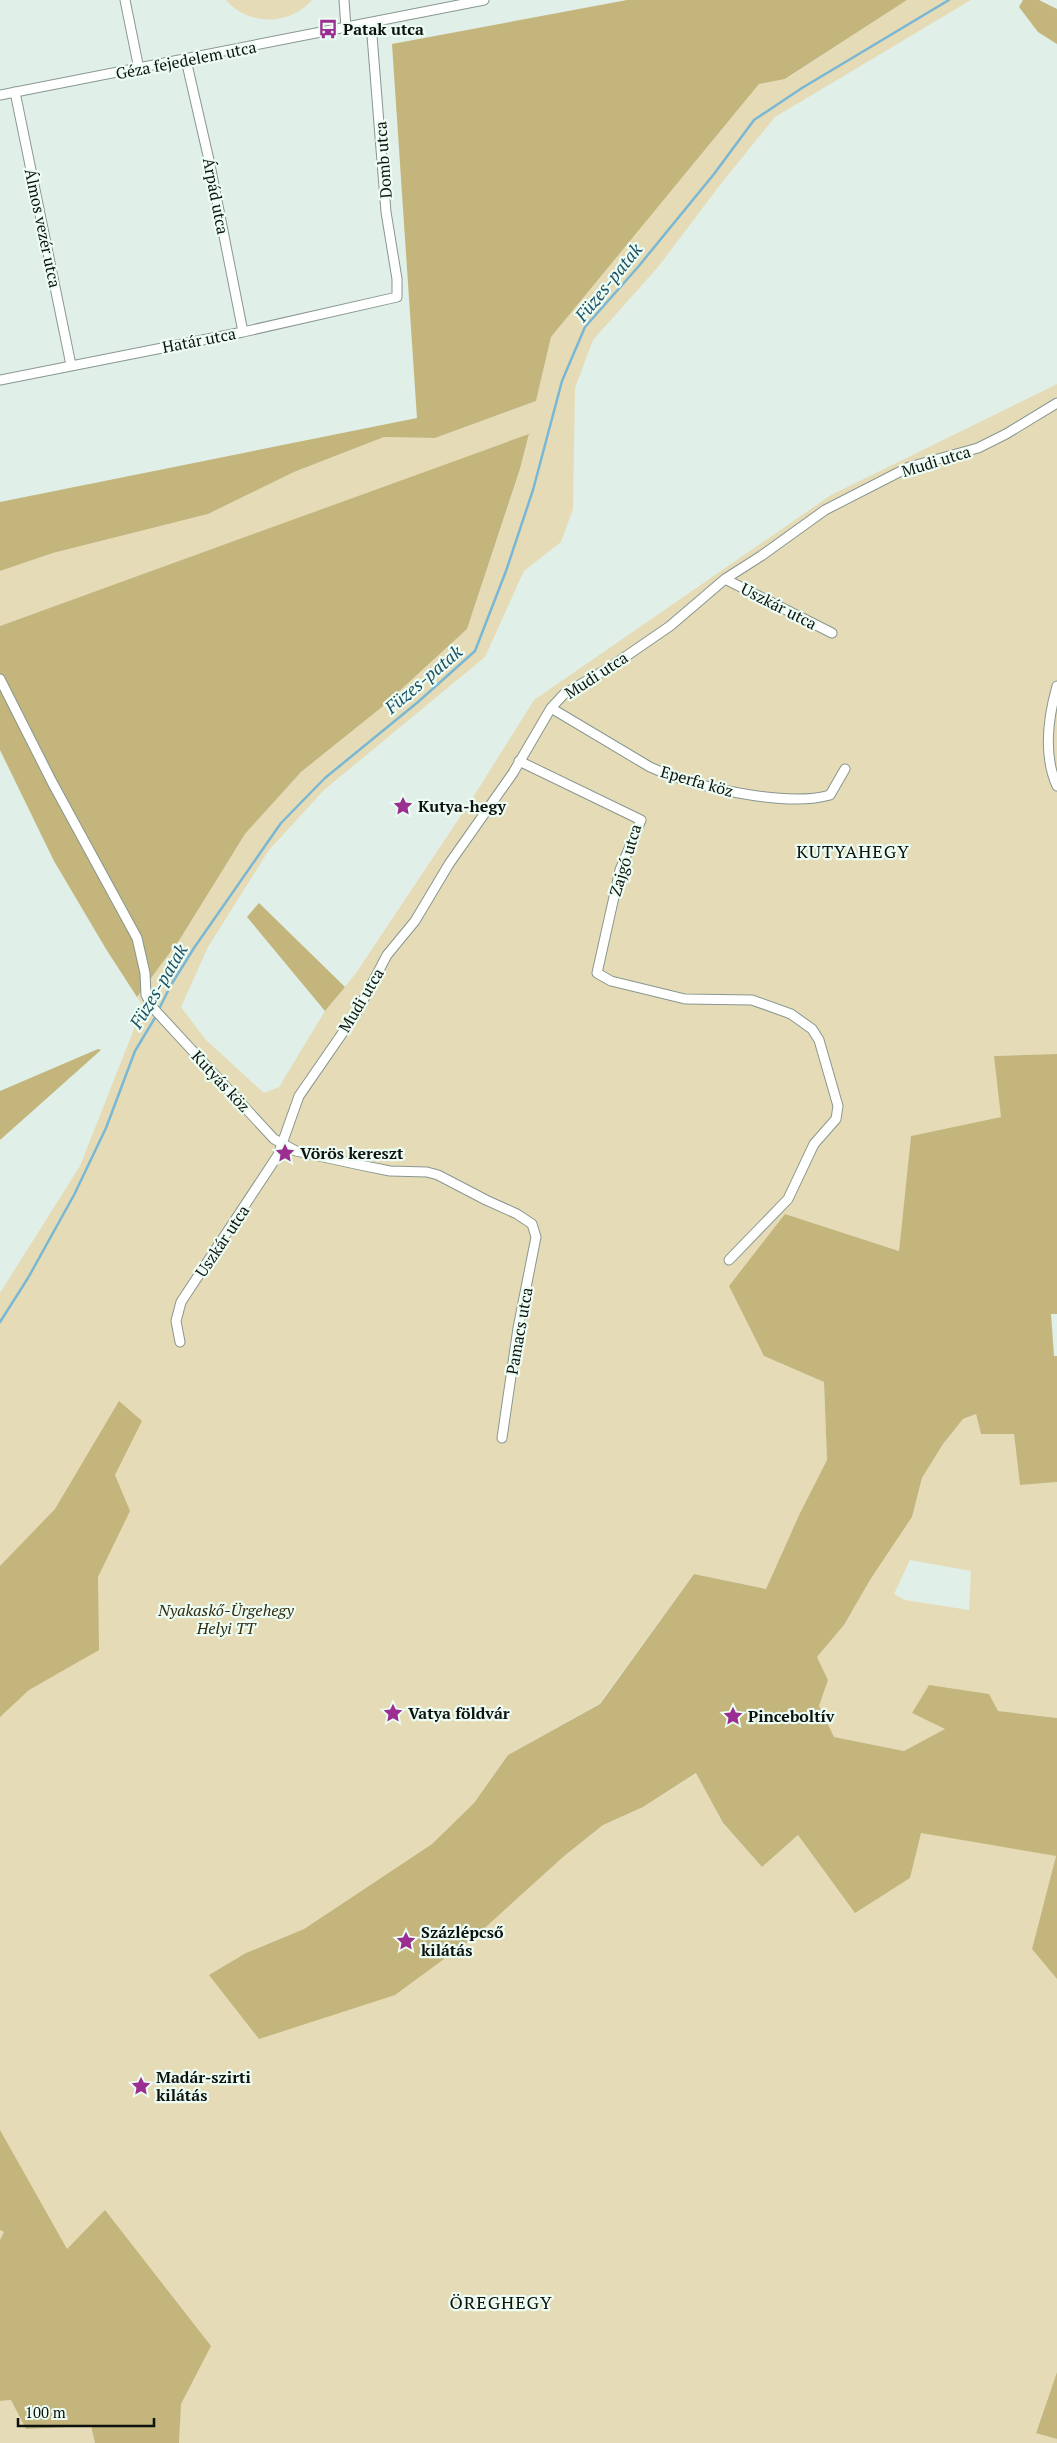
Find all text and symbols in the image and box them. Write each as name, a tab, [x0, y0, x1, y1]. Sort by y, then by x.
bus stop icon: Patak utca	[317, 18, 339, 40]
place label: Patak utca	[343, 18, 424, 40]
street label: Géza fejedelem utca	[114, 36, 258, 84]
street label: Domb utca	[369, 121, 397, 199]
street label: Árpád utca	[198, 156, 234, 236]
street label: Álmos vezér utca	[20, 166, 66, 290]
water label: Füzes-patak	[568, 238, 647, 327]
street label: Határ utca	[160, 322, 238, 358]
street label: Mudi utca	[899, 440, 973, 482]
street label: Uszkár utca	[737, 577, 821, 635]
water label: Füzes-patak	[378, 639, 467, 719]
street label: Mudi utca	[560, 646, 632, 704]
street label: Eperfa köz	[658, 760, 736, 802]
place icon: Kutya-hegy	[392, 795, 414, 817]
place label: Kutya-hegy	[418, 795, 506, 817]
street label: Zajgó utca	[604, 821, 646, 899]
district label: KUTYAHEGY	[796, 839, 910, 863]
water label: Füzes-patak	[123, 939, 193, 1033]
street label: Mudi utca	[333, 964, 389, 1036]
street label: Kutyás köz	[187, 1045, 255, 1117]
place icon: Vörös kereszt	[274, 1142, 296, 1164]
place label: Vörös kereszt	[300, 1142, 404, 1164]
street label: Uszkár utca	[190, 1201, 254, 1281]
street label: Pamacs utca	[500, 1286, 538, 1376]
park label: Nyakaskő-Ürgehegy Helyi TT	[157, 1599, 294, 1639]
place icon: Vatya földvár	[382, 1702, 404, 1724]
place label: Vatya földvár	[408, 1702, 510, 1724]
place icon: Pinceboltív	[722, 1705, 744, 1727]
place label: Pinceboltív	[748, 1705, 835, 1727]
place label: Százlépcső kilátás	[421, 1921, 504, 1961]
place icon: Százlépcső kilátás	[395, 1930, 417, 1952]
place label: Madár-szirti kilátás	[156, 2066, 251, 2106]
place icon: Madár-szirti kilátás	[130, 2075, 152, 2097]
district label: ÖREGHEGY	[449, 2290, 553, 2314]
scale bar	[18, 2396, 154, 2428]
text: 100 m	[25, 2402, 66, 2422]

